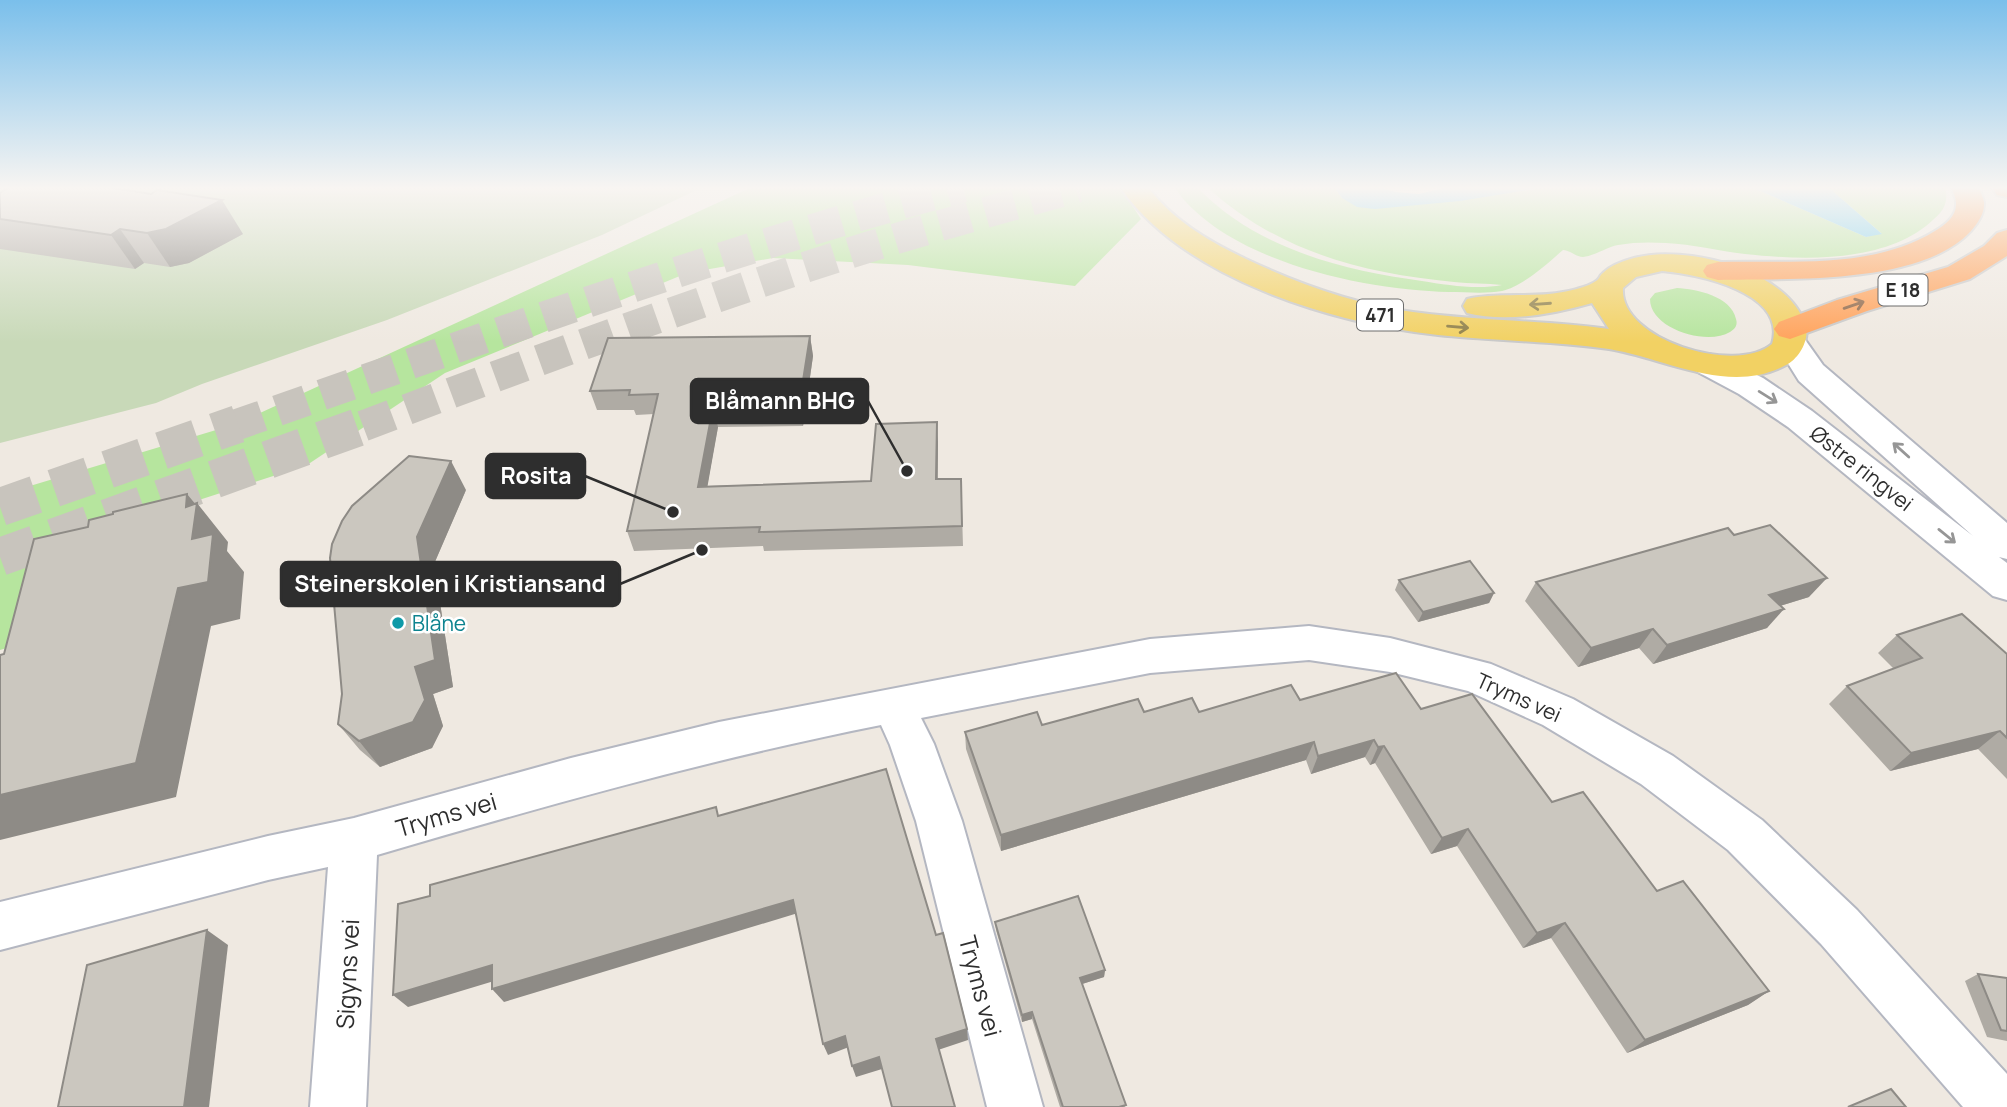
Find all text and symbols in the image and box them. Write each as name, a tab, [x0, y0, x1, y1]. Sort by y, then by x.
road number: E 18	[1878, 274, 1927, 306]
one-way arrow	[1530, 298, 1552, 311]
one-way arrow	[1843, 298, 1865, 310]
road number: 471	[1357, 300, 1403, 330]
one-way arrow	[1446, 321, 1469, 334]
callout: Blåmann BHG	[691, 379, 868, 423]
text: Blåmann BHG	[705, 384, 855, 416]
one-way arrow	[1757, 390, 1777, 404]
street label: Østre ringvei	[1805, 419, 1919, 517]
one-way arrow	[1893, 442, 1910, 459]
callout: Rosita	[486, 454, 585, 498]
text: Rosita	[500, 459, 572, 491]
one-way arrow	[1938, 529, 1956, 544]
callout: Steinerskolen i Kristiansand	[281, 562, 620, 606]
text: Steinerskolen i Kristiansand	[294, 567, 606, 599]
place label: Blåne	[412, 609, 466, 637]
marker: Blåne	[390, 615, 406, 631]
street label: Tryms vei	[1472, 666, 1566, 728]
street label: Tryms vei	[392, 784, 500, 844]
street label: Sigyns vei	[328, 918, 366, 1030]
street label: Tryms vei	[952, 932, 1010, 1040]

